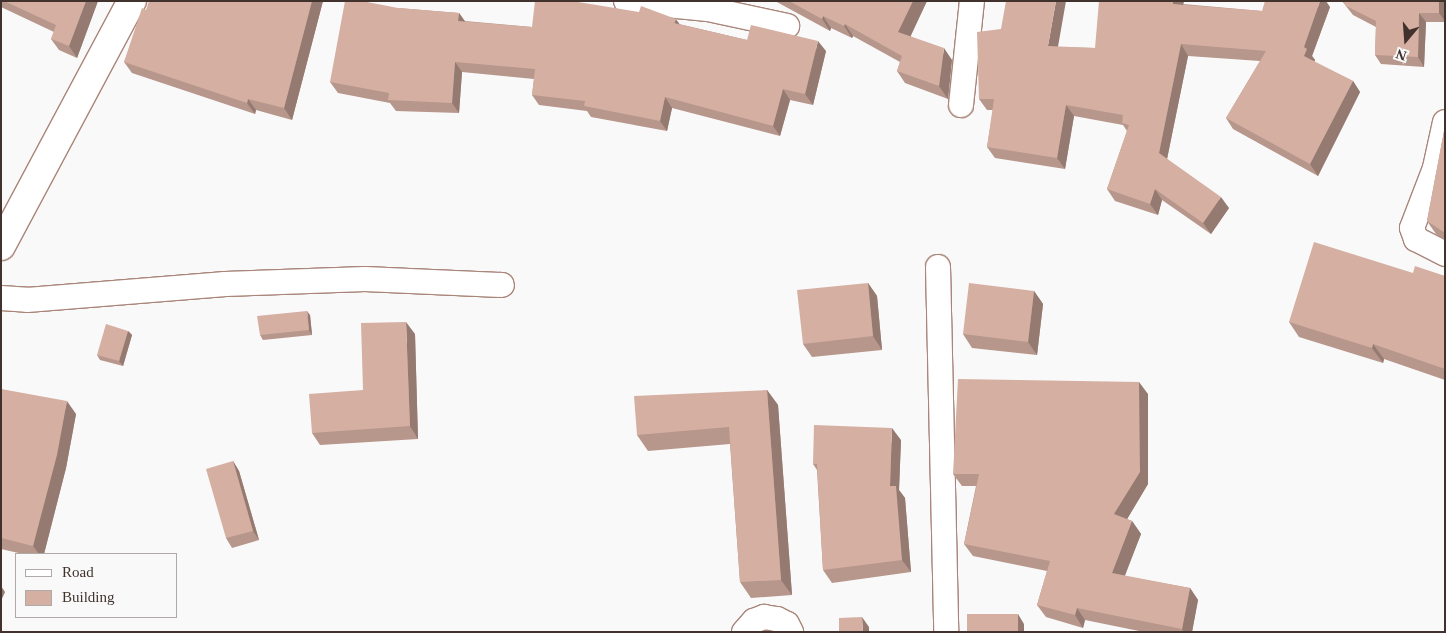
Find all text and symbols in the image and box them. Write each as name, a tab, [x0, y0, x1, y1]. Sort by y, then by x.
north arrow	[1381, 15, 1431, 65]
text: N	[1394, 46, 1408, 63]
legend	[15, 553, 178, 618]
text: Road	[62, 564, 94, 580]
text: Building	[62, 589, 115, 605]

